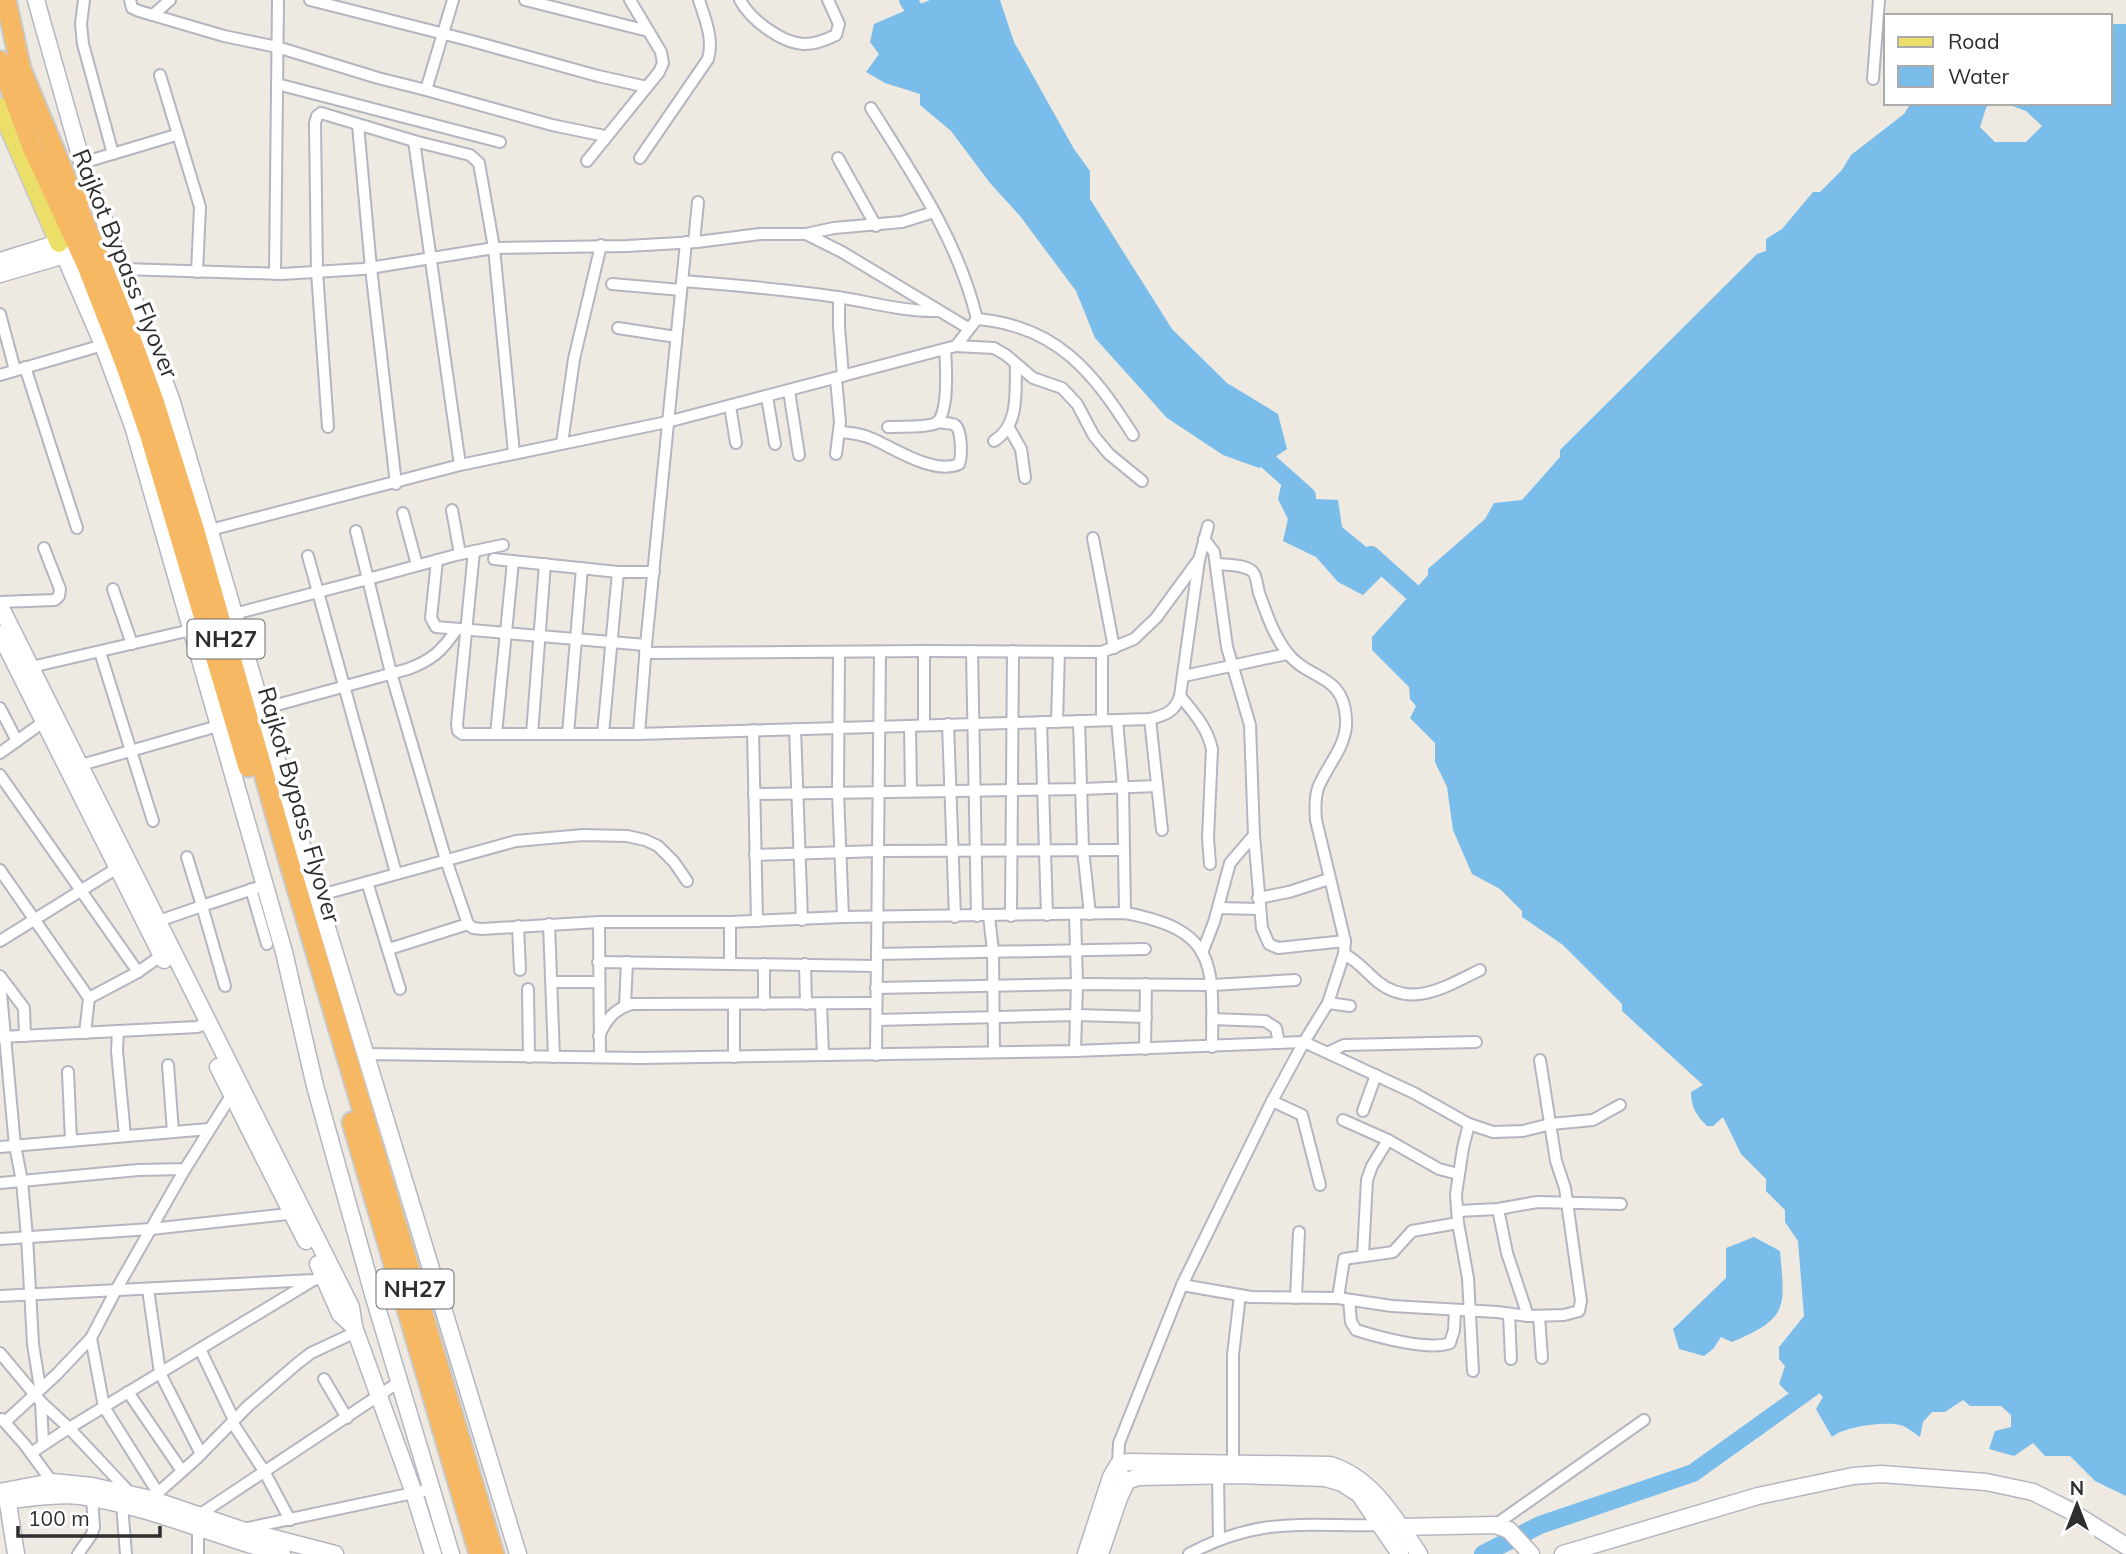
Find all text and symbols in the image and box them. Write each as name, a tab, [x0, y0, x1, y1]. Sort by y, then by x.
legend	[1884, 14, 2112, 105]
text: Road	[1948, 28, 1999, 54]
text: Water	[1948, 63, 2009, 89]
street label: Rajkot Bypass Flyover	[66, 145, 186, 383]
road number: NH27	[188, 620, 264, 659]
street label: Rajkot Bypass Flyover	[252, 683, 348, 927]
road number: NH27	[376, 1270, 453, 1308]
north arrow	[2042, 1470, 2112, 1540]
text: N	[2070, 1476, 2084, 1500]
scale bar	[18, 1494, 159, 1538]
text: 100 m	[28, 1505, 90, 1531]

